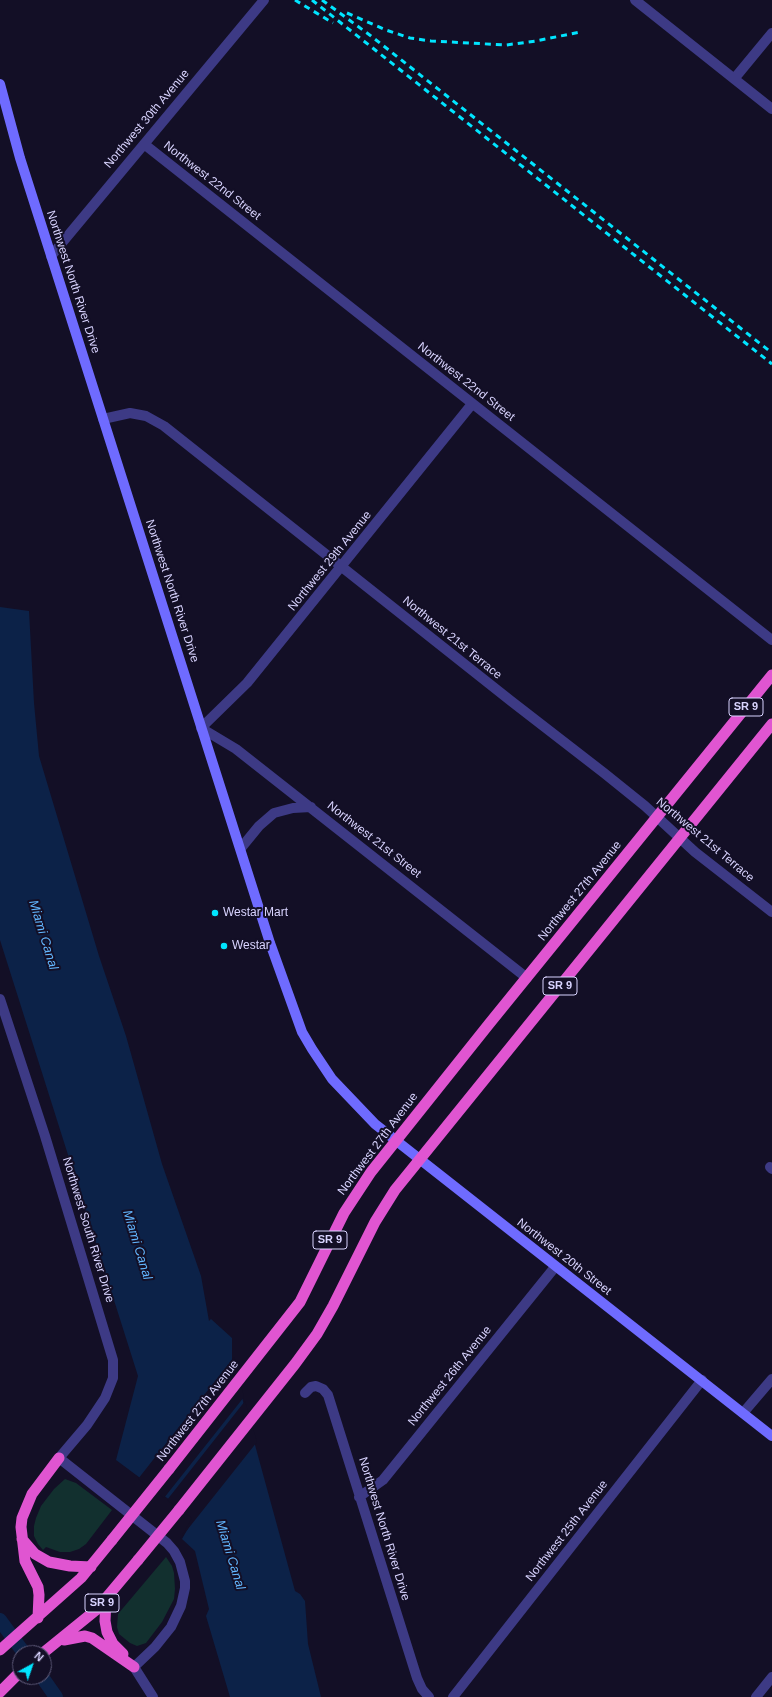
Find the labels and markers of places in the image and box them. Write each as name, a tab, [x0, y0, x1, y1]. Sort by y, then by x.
place label: Westar Mart	[223, 906, 288, 920]
marker: Westar Mart	[210, 908, 220, 918]
place label: Westar	[232, 939, 270, 953]
marker: Westar	[219, 941, 229, 951]

